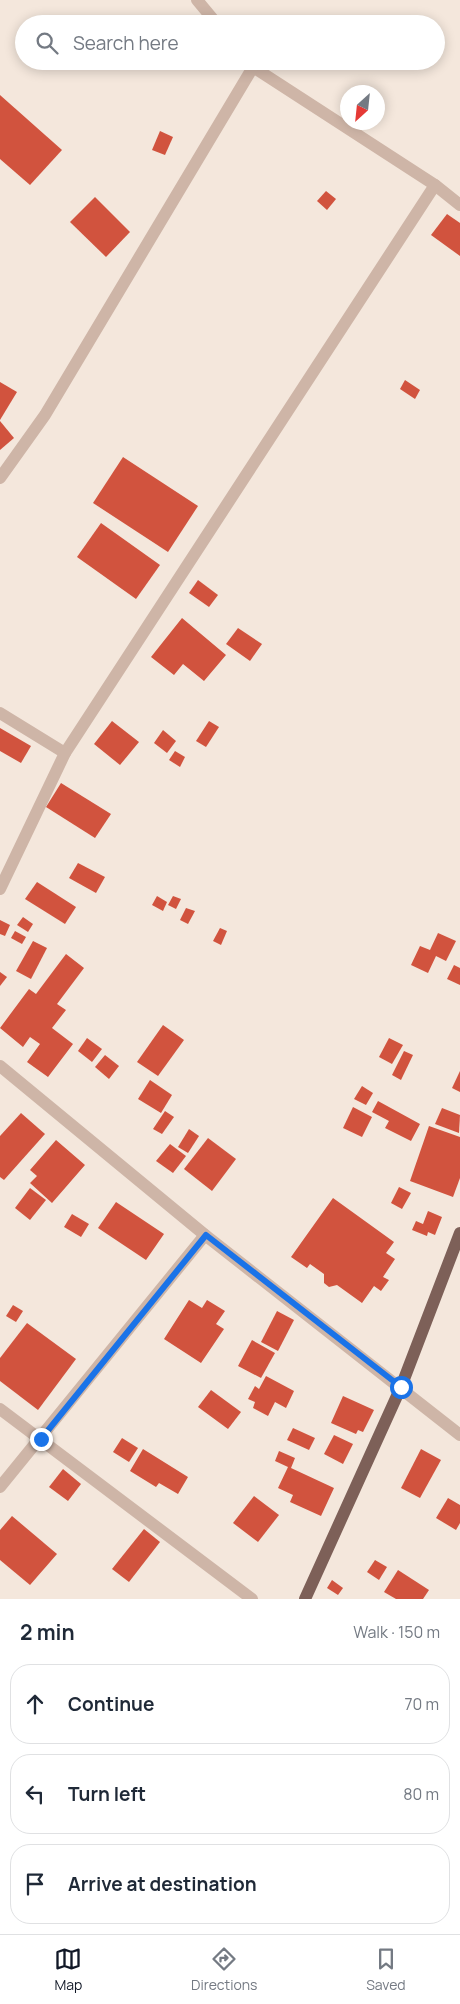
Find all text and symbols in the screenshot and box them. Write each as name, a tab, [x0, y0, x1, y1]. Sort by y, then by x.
search box	[15, 15, 445, 70]
icon: search	[33, 29, 61, 57]
text: Search here	[73, 30, 179, 56]
north arrow	[340, 85, 385, 130]
route start	[390, 1376, 413, 1399]
route end	[30, 1428, 53, 1451]
text: 2 min	[20, 1618, 75, 1646]
text: Walk · 150 m	[353, 1621, 440, 1643]
icon: ahead	[21, 1690, 49, 1718]
text: Continue	[68, 1691, 154, 1717]
text: 70 m	[404, 1693, 439, 1715]
icon: left	[21, 1780, 49, 1808]
text: Turn left	[68, 1781, 146, 1807]
text: 80 m	[403, 1783, 439, 1805]
icon: arrive	[21, 1870, 49, 1898]
text: Arrive at destination	[68, 1871, 257, 1897]
tab: Map	[54, 1945, 82, 1994]
tab: Directions	[191, 1945, 257, 1994]
tab: Saved	[366, 1945, 406, 1994]

